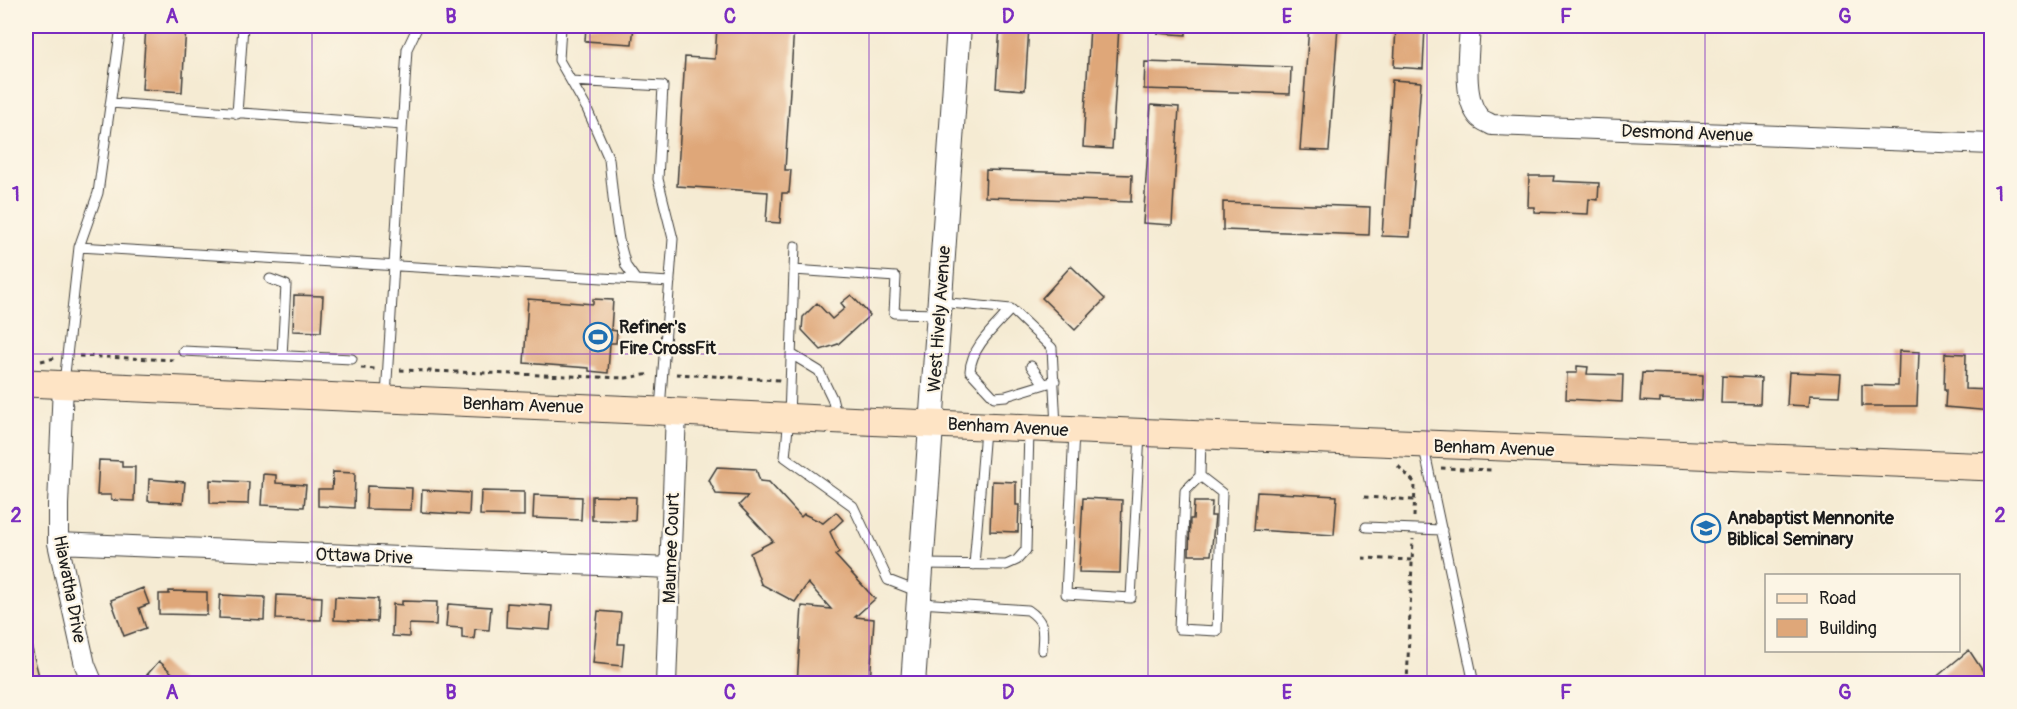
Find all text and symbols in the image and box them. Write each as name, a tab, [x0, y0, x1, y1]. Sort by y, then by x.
text: A	[166, 4, 179, 29]
text: B	[445, 4, 457, 29]
text: C	[724, 4, 736, 29]
text: D	[1002, 4, 1015, 29]
text: E	[1282, 4, 1293, 29]
text: F	[1560, 4, 1572, 29]
text: G	[1838, 4, 1852, 29]
street label: Desmond Avenue	[1621, 120, 1753, 147]
text: 1	[12, 182, 20, 207]
text: 1	[1996, 182, 2004, 207]
street label: West Hively Avenue	[923, 245, 956, 393]
place label: Refiner's Fire CrossFit	[619, 316, 717, 360]
sports icon: Refiner's Fire CrossFit	[582, 321, 614, 353]
street label: Benham Avenue	[462, 392, 584, 419]
street label: Benham Avenue	[947, 413, 1069, 442]
street label: Benham Avenue	[1433, 435, 1555, 462]
street label: Maumee Court	[658, 492, 685, 604]
text: 2	[10, 503, 22, 528]
text: 2	[1994, 503, 2006, 528]
place label: Anabaptist Mennonite Biblical Seminary	[1727, 507, 1895, 551]
school or university icon: Anabaptist Mennonite Biblical Seminary	[1690, 512, 1722, 544]
street label: Hiawatha Drive	[48, 533, 91, 645]
street label: Ottawa Drive	[315, 543, 413, 570]
legend	[1765, 574, 1960, 652]
text: Road	[1819, 587, 1856, 610]
text: Building	[1819, 617, 1877, 640]
text: A	[166, 680, 179, 705]
text: B	[445, 680, 457, 705]
text: C	[724, 680, 736, 705]
text: D	[1002, 680, 1015, 705]
text: E	[1282, 680, 1293, 705]
text: F	[1560, 680, 1572, 705]
text: G	[1838, 680, 1852, 705]

